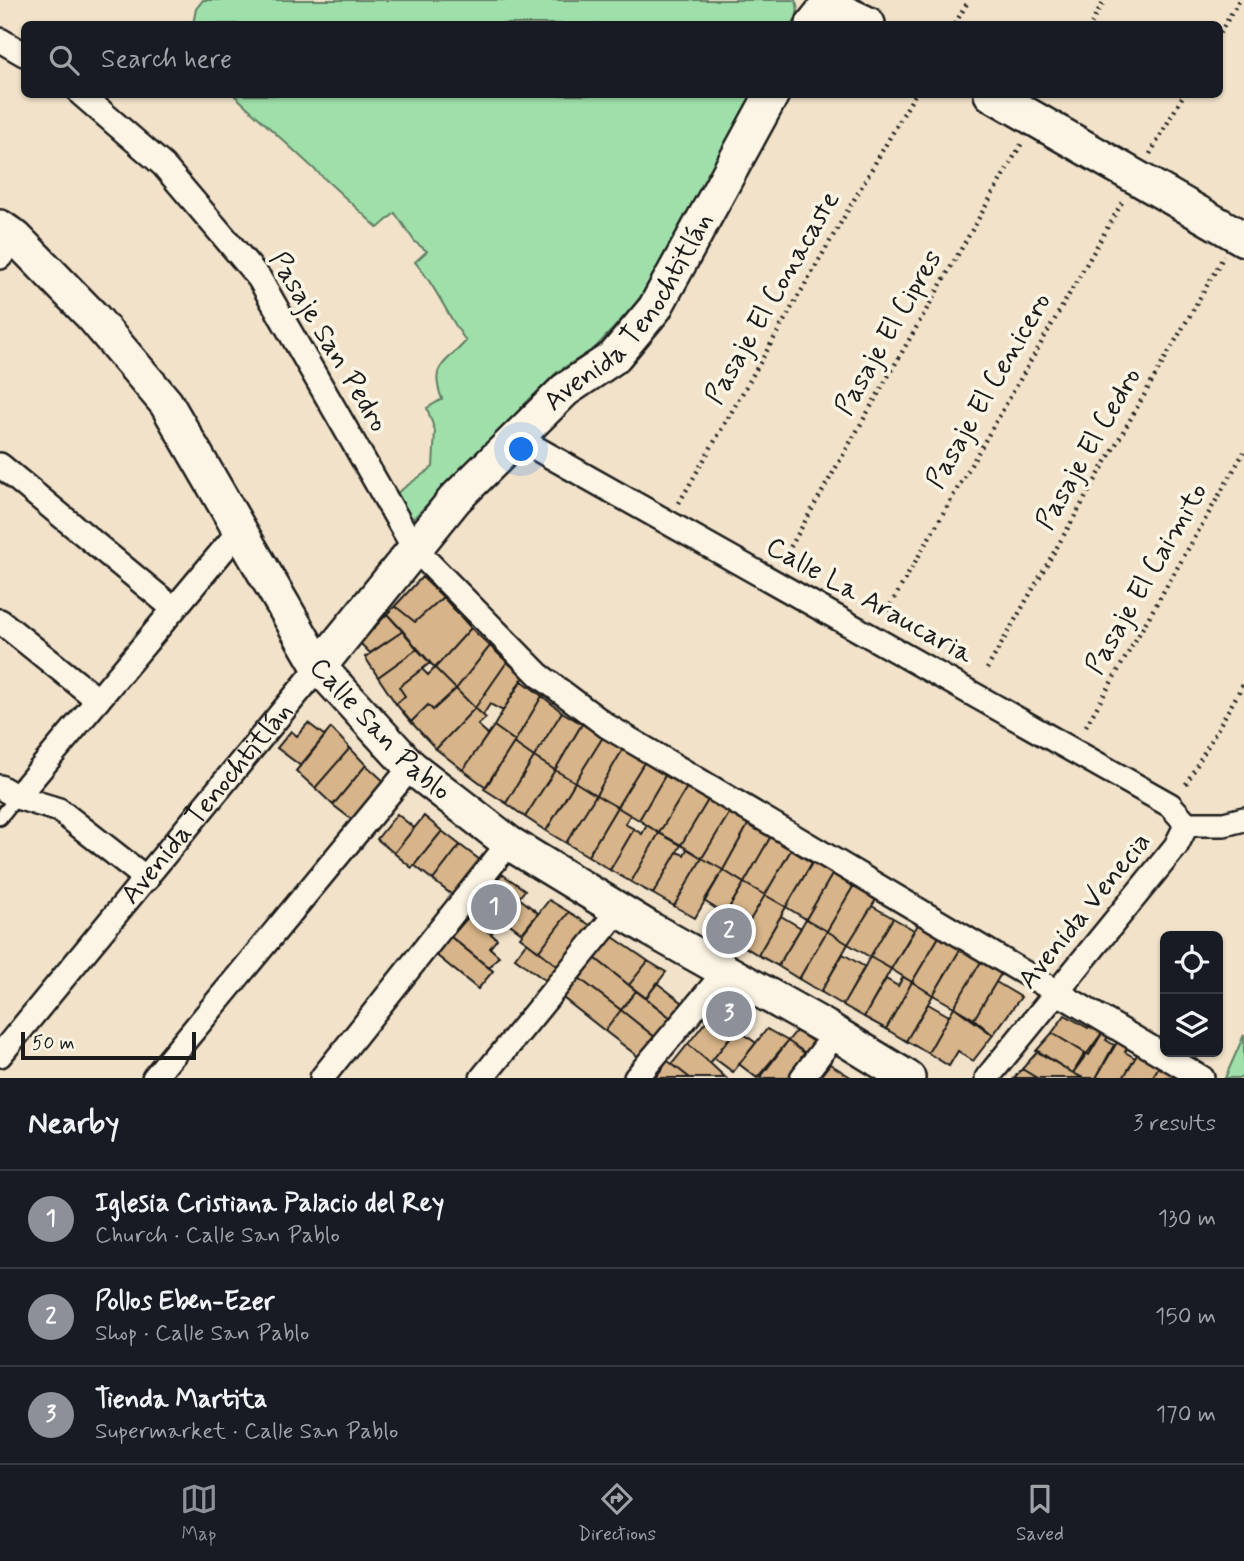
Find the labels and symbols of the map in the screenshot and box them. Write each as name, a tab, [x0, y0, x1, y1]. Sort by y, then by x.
street label: Pasaje El Conacaste	[697, 185, 849, 411]
street label: Avenida Tenochtitlán	[535, 206, 722, 420]
street label: Pasaje El Cipres	[827, 243, 951, 423]
street label: Pasaje San Pedro	[260, 245, 396, 439]
street label: Pasaje El Cenicero	[918, 286, 1060, 496]
street label: Pasaje El Cedro	[1028, 361, 1150, 537]
your location	[504, 432, 538, 466]
street label: Pasaje El Caimito	[1077, 476, 1217, 682]
street label: Calle La Araucaria	[759, 529, 979, 673]
street label: Calle San Pablo	[301, 650, 458, 809]
street label: Avenida Tenochtitlán	[113, 694, 302, 912]
street label: Avenida Venecia	[1010, 825, 1160, 997]
pin: 1	[471, 881, 517, 933]
pin: 2	[706, 905, 752, 957]
pin: 3	[706, 988, 752, 1040]
scale bar	[21, 1029, 196, 1061]

